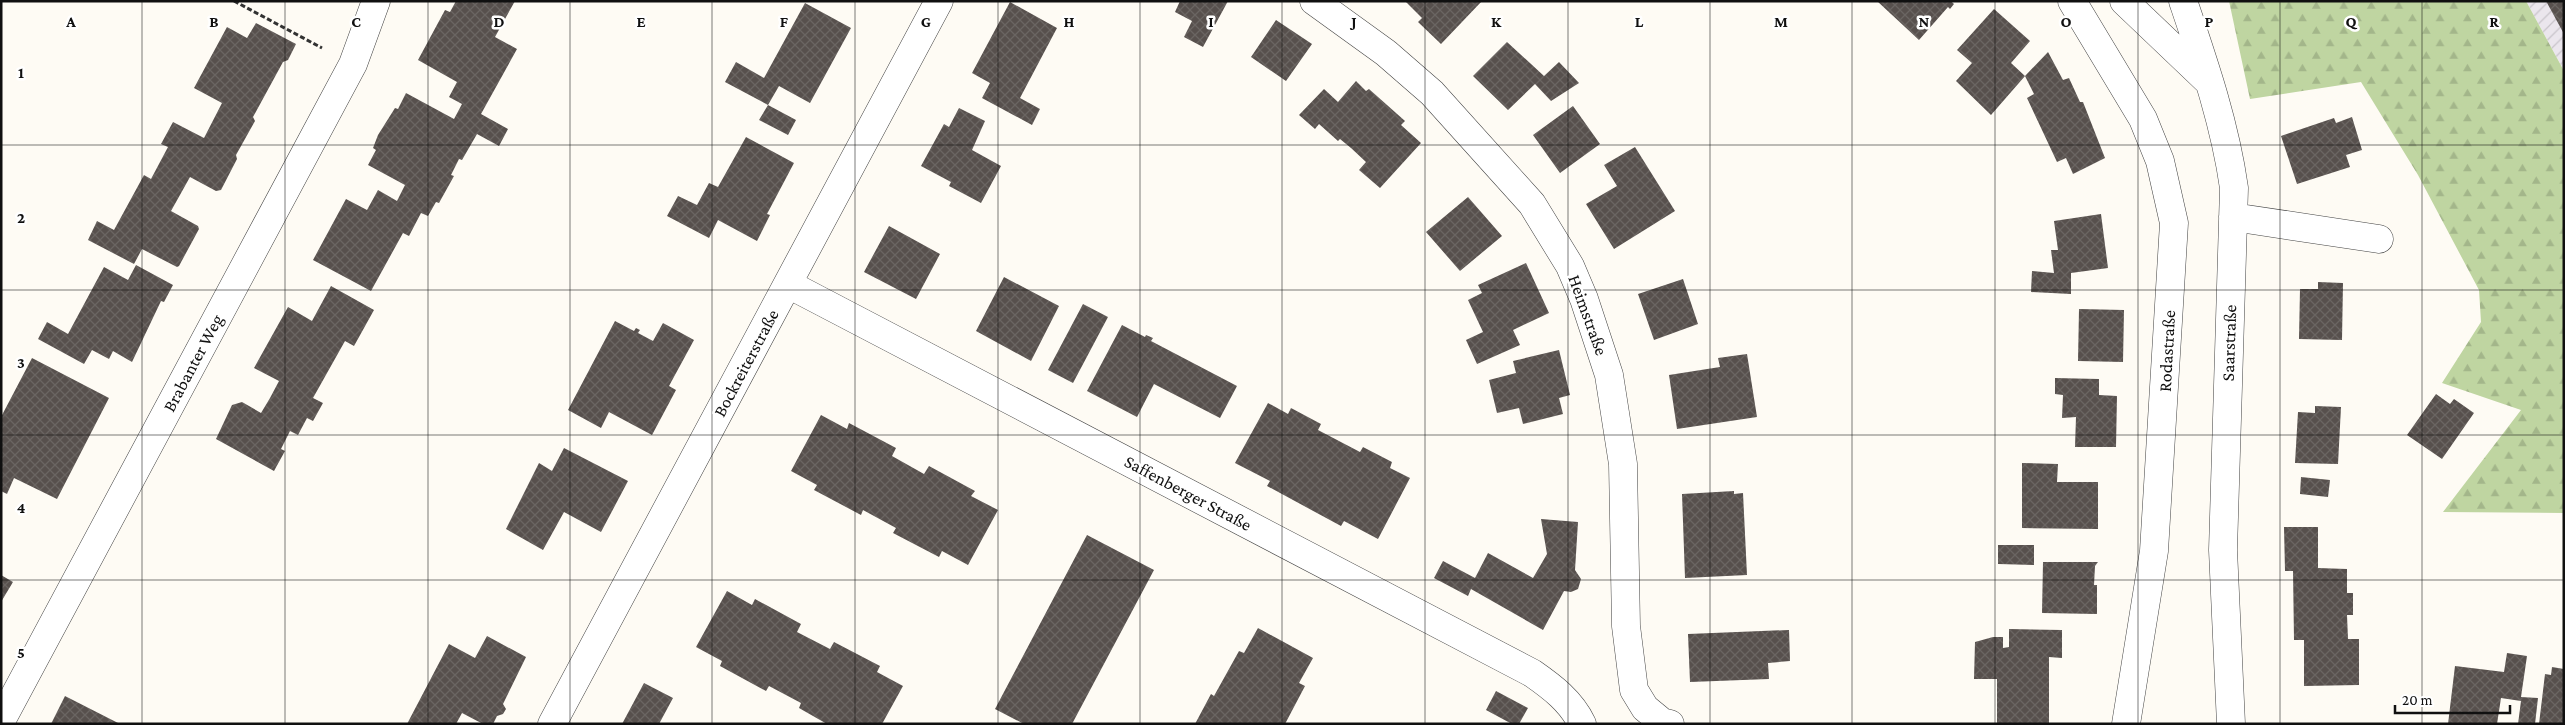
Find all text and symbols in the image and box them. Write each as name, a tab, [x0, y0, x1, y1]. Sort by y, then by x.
text: A	[65, 13, 76, 30]
text: B	[209, 13, 219, 30]
text: C	[351, 13, 361, 30]
text: D	[493, 13, 505, 30]
text: E	[636, 13, 646, 30]
text: F	[780, 13, 789, 30]
text: G	[921, 13, 931, 30]
text: H	[1064, 13, 1075, 30]
text: I	[1208, 13, 1214, 30]
text: J	[1349, 13, 1357, 30]
text: K	[1491, 13, 1502, 30]
text: L	[1635, 13, 1644, 30]
text: M	[1774, 13, 1788, 30]
text: N	[1919, 13, 1930, 30]
text: O	[2060, 13, 2072, 30]
text: P	[2205, 13, 2214, 30]
text: Q	[2345, 13, 2357, 30]
text: R	[2489, 13, 2499, 30]
text: 1	[18, 64, 24, 81]
text: 2	[17, 209, 25, 226]
street label: Heimstraße	[1564, 272, 1612, 358]
street label: Saarstraße	[2218, 304, 2240, 382]
street label: Bockreiterstraße	[709, 306, 783, 420]
street label: Rodastraße	[2155, 310, 2179, 392]
street label: Brabanter Weg	[159, 311, 227, 415]
text: 3	[17, 354, 25, 371]
street label: Saffenberger Straße	[1121, 451, 1255, 535]
text: 4	[17, 499, 26, 516]
text: 5	[17, 644, 25, 661]
scale bar	[2395, 682, 2510, 714]
text: 20 m	[2402, 692, 2433, 708]

